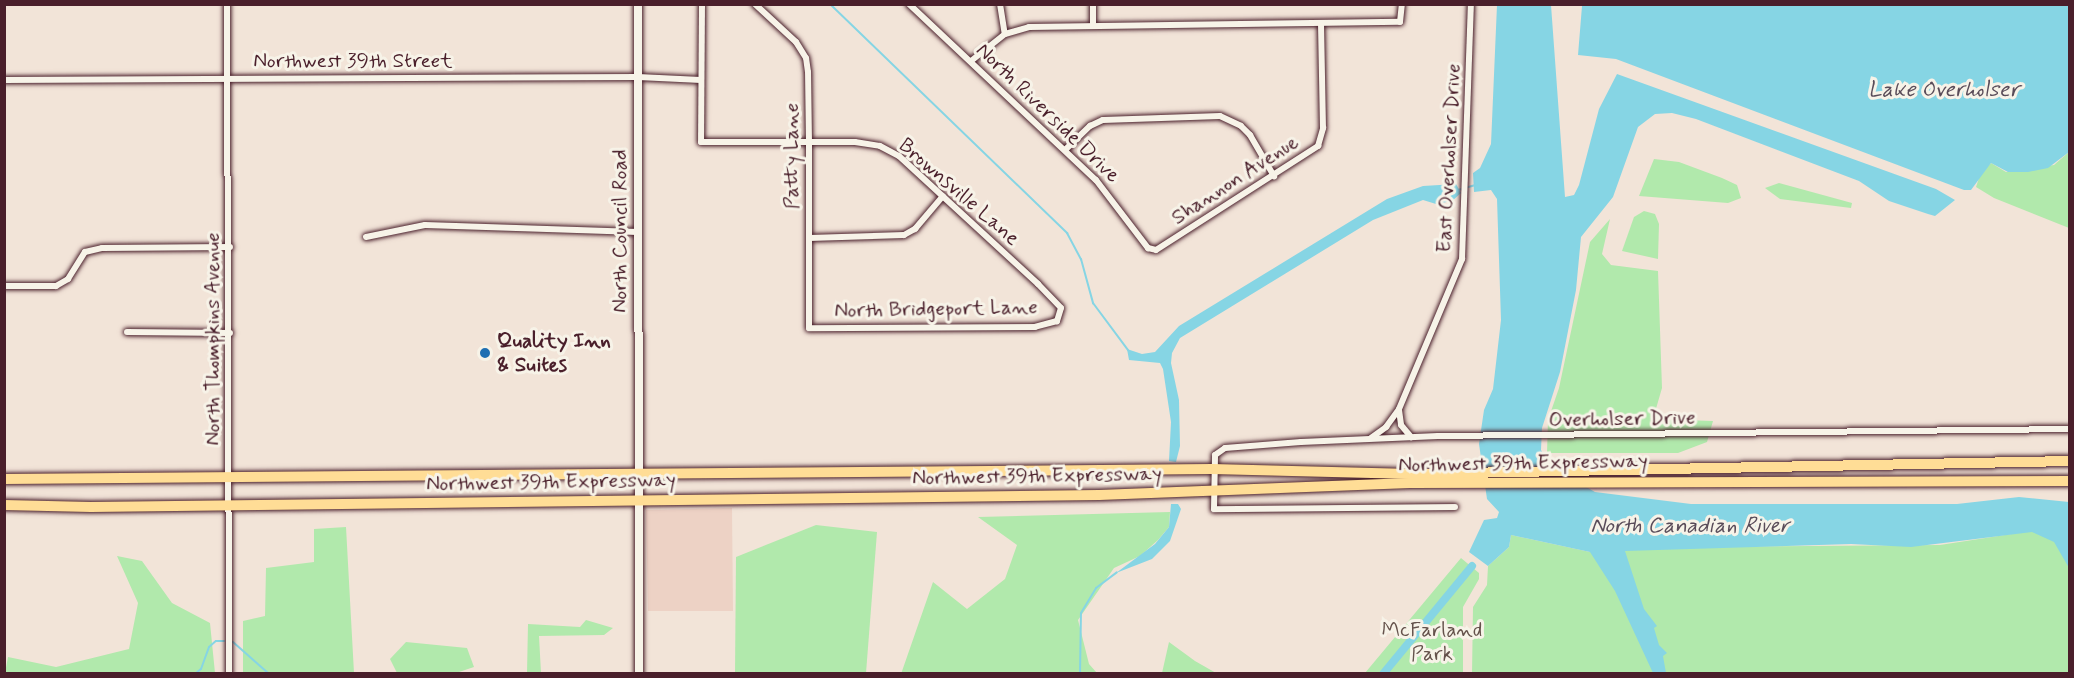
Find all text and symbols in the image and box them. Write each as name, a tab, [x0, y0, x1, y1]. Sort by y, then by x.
street label: North Riverside Drive	[972, 39, 1124, 187]
street label: Northwest 39th Street	[253, 48, 453, 74]
street label: East Overholser Drive	[1431, 63, 1467, 253]
water label: Lake Overholser	[1868, 78, 2020, 104]
street label: Patty Lane	[779, 104, 805, 208]
street label: Shannon Avenue	[1165, 128, 1305, 232]
street label: Brownsville Lane	[894, 134, 1024, 250]
street label: North Council Road	[607, 149, 633, 313]
street label: North Thompkins Avenue	[200, 230, 226, 448]
street label: North Bridgeport Lane	[835, 295, 1037, 323]
place label: Quality Inn & Suites	[497, 328, 607, 378]
marker: Quality Inn & Suites	[478, 346, 492, 360]
street label: Overholser Drive	[1548, 405, 1696, 433]
street label: Northwest 39th Expressway	[1398, 448, 1648, 478]
street label: Northwest 39th Expressway	[912, 461, 1162, 491]
street label: Northwest 39th Expressway	[426, 467, 676, 497]
water label: North Canadian River	[1590, 514, 1790, 540]
park label: McFarland Park	[1382, 617, 1482, 667]

